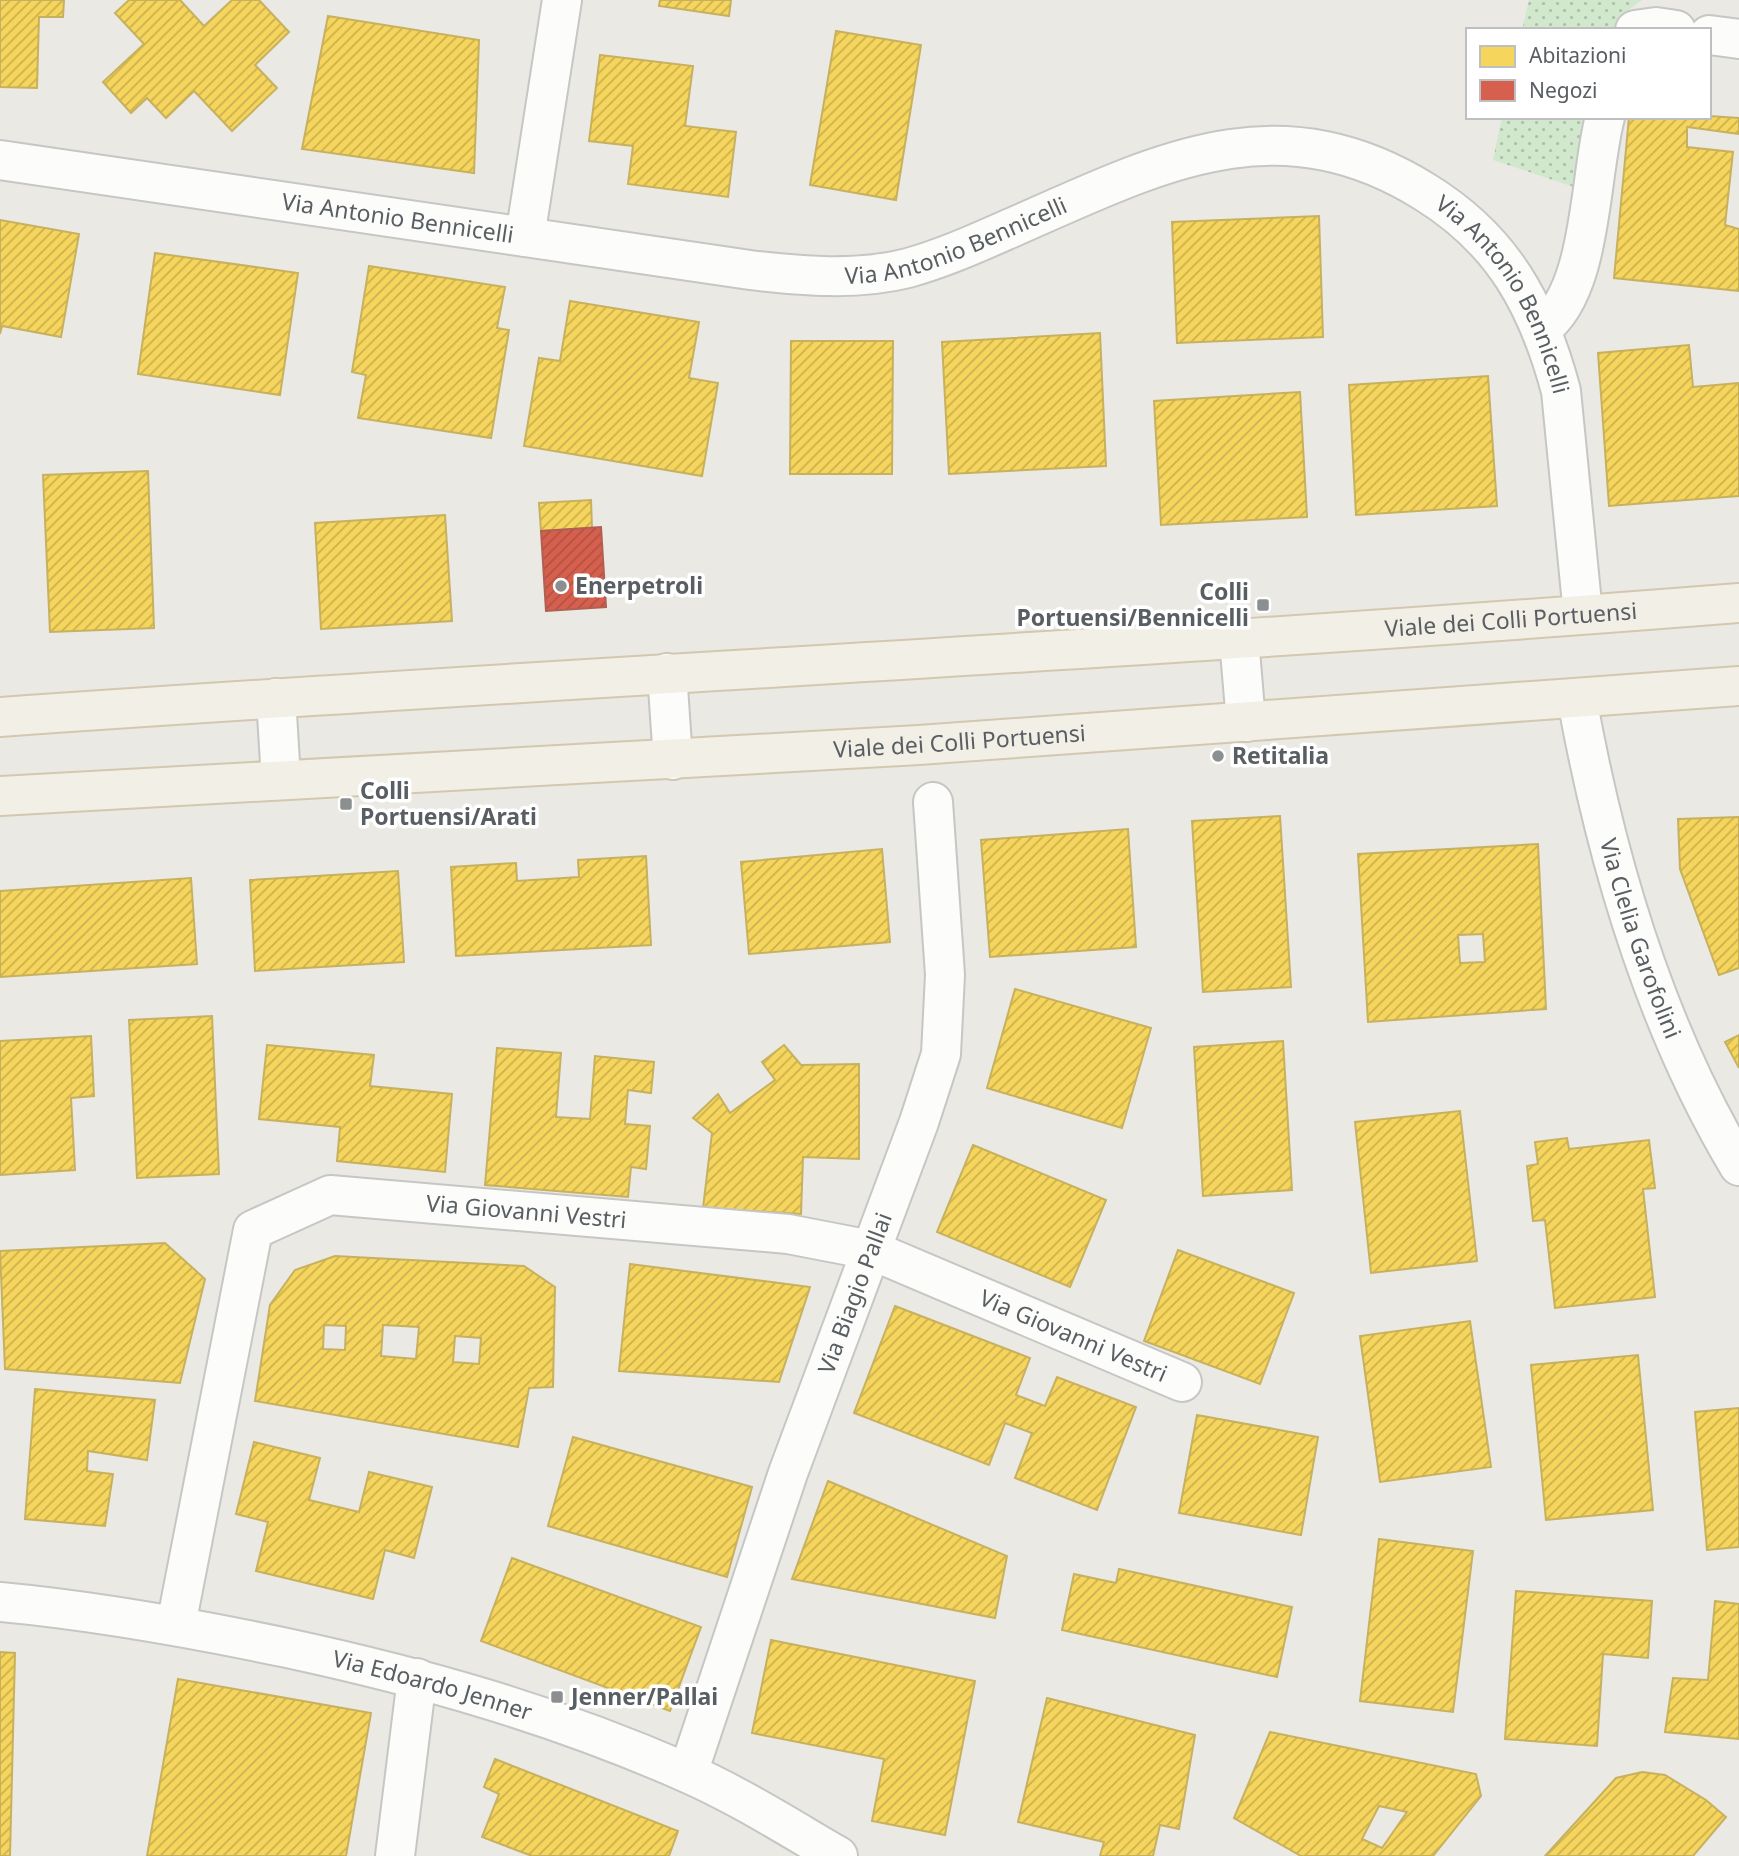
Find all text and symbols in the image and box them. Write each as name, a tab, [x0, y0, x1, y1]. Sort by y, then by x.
legend	[1466, 28, 1711, 119]
text: Abitazioni	[1529, 41, 1627, 69]
text: Negozi	[1529, 76, 1598, 104]
street label: Via Antonio Bennicelli	[280, 185, 516, 250]
street label: Via Antonio Bennicelli	[1430, 187, 1578, 397]
street label: Via Antonio Bennicelli	[844, 188, 1071, 291]
place label: Enerpetroli	[575, 569, 703, 601]
place label: Colli Portuensi/Bennicelli	[1016, 575, 1249, 633]
marker: Enerpetroli	[553, 578, 569, 594]
street label: Viale dei Colli Portuensi	[1384, 594, 1638, 644]
marker: Colli Portuensi/Bennicelli	[1255, 597, 1271, 613]
street label: Viale dei Colli Portuensi	[832, 716, 1087, 765]
place label: Retitalia	[1232, 739, 1329, 771]
marker: Retitalia	[1210, 748, 1226, 764]
place label: Colli Portuensi/Arati	[360, 774, 537, 832]
marker: Colli Portuensi/Arati	[338, 796, 354, 812]
street label: Via Clelia Garofolini	[1593, 835, 1690, 1043]
street label: Via Giovanni Vestri	[425, 1186, 628, 1235]
street label: Via Biagio Pallai	[809, 1208, 899, 1378]
street label: Via Giovanni Vestri	[975, 1281, 1172, 1389]
street label: Via Edoardo Jenner	[330, 1642, 537, 1728]
place label: Jenner/Pallai	[569, 1680, 718, 1712]
marker: Jenner/Pallai	[549, 1689, 565, 1705]

